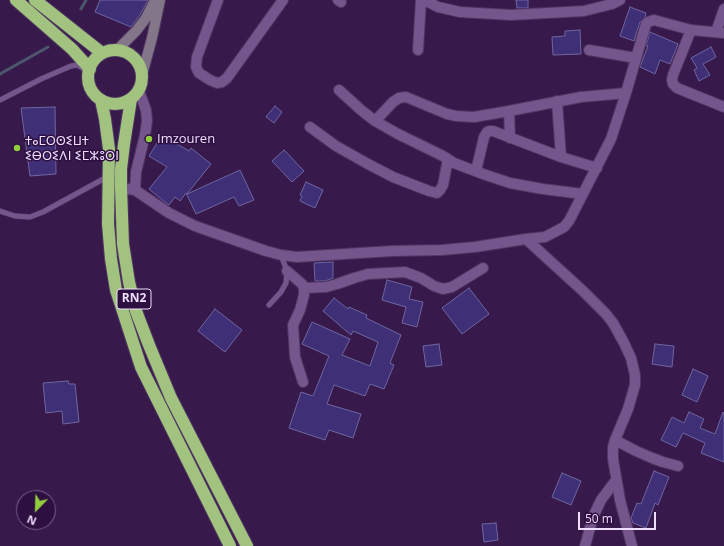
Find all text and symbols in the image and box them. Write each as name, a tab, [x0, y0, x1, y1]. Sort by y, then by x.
place label: Imzouren	[157, 131, 215, 147]
place label: ⵜⴰⵎⵔⵙⵉⵡⵜ ⵉⴱⵔⵉⴷⵏ ⵉⵎⵣⵓⵔⵏ	[25, 133, 119, 164]
marker: Imzouren	[144, 134, 154, 144]
marker: ⵜⴰⵎⵔⵙⵉⵡⵜ ⵉⴱⵔⵉⴷⵏ ⵉⵎⵣⵓⵔⵏ	[12, 143, 22, 153]
road number: RN2	[117, 289, 151, 309]
north arrow	[16, 490, 56, 530]
scale bar	[580, 504, 658, 530]
text: 50 m	[585, 510, 613, 527]
text: N	[24, 512, 39, 529]

